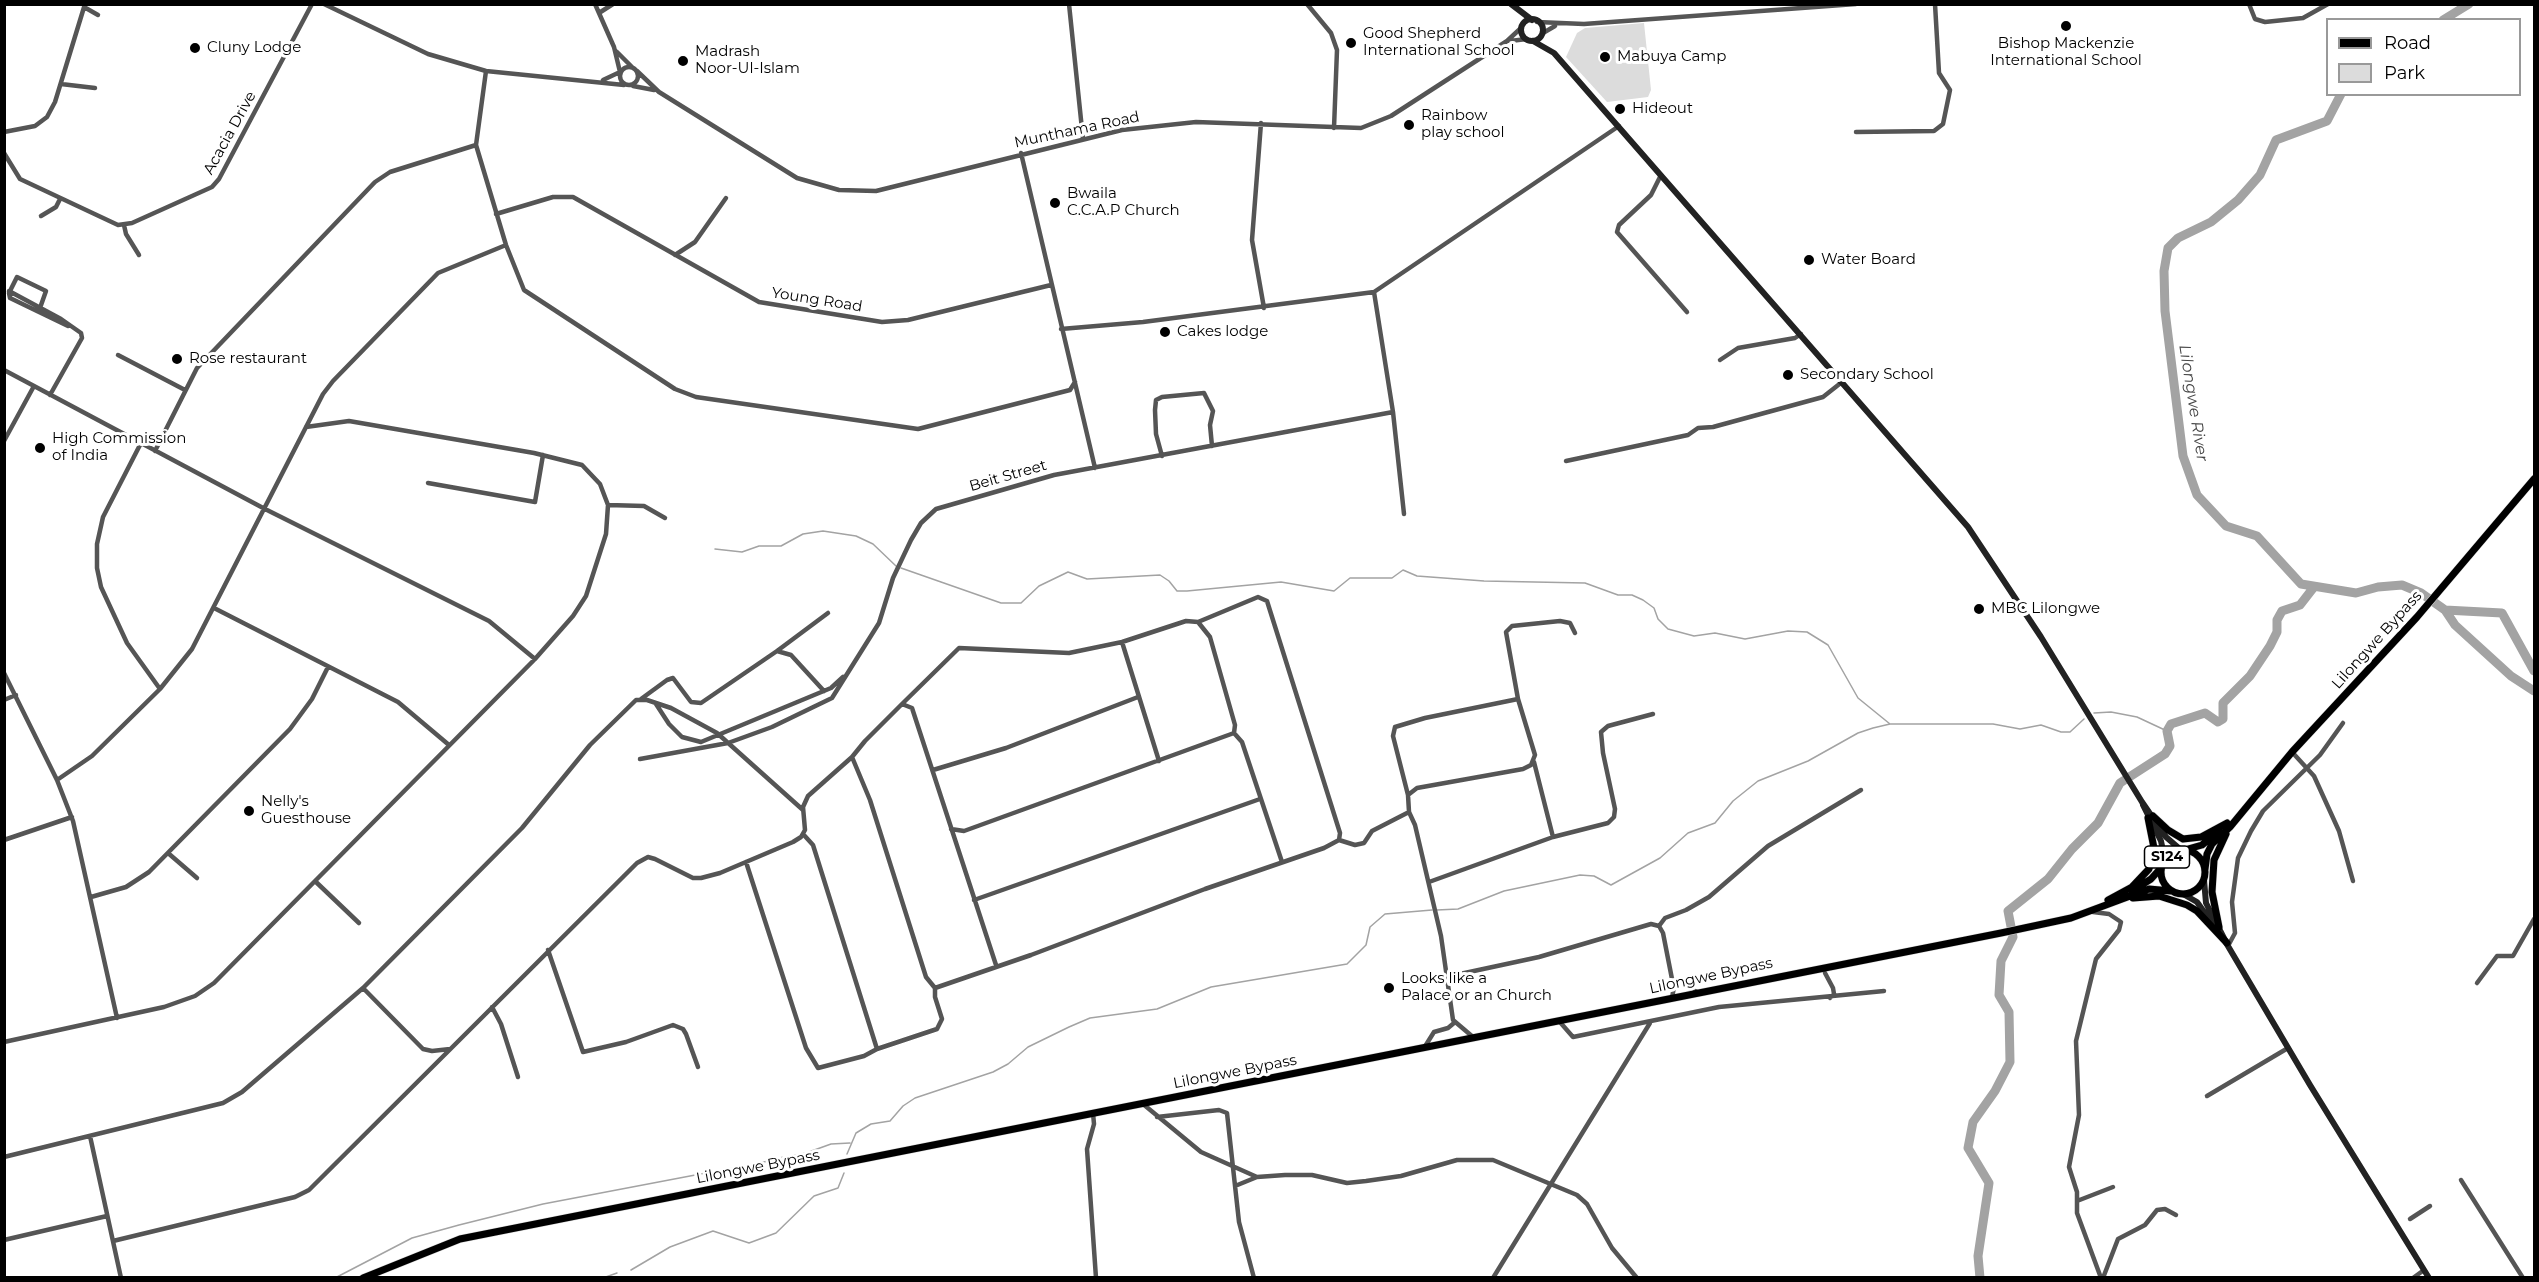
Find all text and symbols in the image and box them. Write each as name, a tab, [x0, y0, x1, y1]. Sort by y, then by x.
legend	[2326, 18, 2521, 96]
marker: Bishop Mackenzie International School	[2059, 19, 2073, 33]
place label: Good Shepherd International School	[1363, 25, 1514, 60]
text: Road	[2384, 32, 2431, 54]
place label: Bishop Mackenzie International School	[1990, 35, 2142, 70]
marker: Good Shepherd International School	[1344, 36, 1358, 50]
place label: Cluny Lodge	[207, 39, 301, 57]
marker: Cluny Lodge	[188, 41, 202, 55]
place label: Madrash Noor-Ul-Islam	[695, 43, 800, 78]
place label: Mabuya Camp	[1617, 48, 1726, 66]
marker: Mabuya Camp	[1598, 50, 1612, 64]
marker: Madrash Noor-Ul-Islam	[676, 54, 690, 68]
text: Park	[2384, 62, 2425, 84]
street label: Acacia Drive	[200, 88, 260, 178]
place label: Hideout	[1632, 100, 1693, 118]
marker: Hideout	[1613, 102, 1627, 116]
place label: Rainbow play school	[1421, 107, 1504, 142]
street label: Munthama Road	[1013, 108, 1141, 152]
marker: Rainbow play school	[1402, 118, 1416, 132]
place label: Bwaila C.C.A.P Church	[1067, 185, 1180, 220]
marker: Bwaila C.C.A.P Church	[1048, 196, 1062, 210]
place label: Water Board	[1821, 251, 1916, 269]
marker: Water Board	[1802, 253, 1816, 267]
street label: Young Road	[770, 284, 864, 316]
place label: Cakes lodge	[1177, 323, 1268, 341]
marker: Cakes lodge	[1158, 325, 1172, 339]
water label: Lilongwe River	[2174, 343, 2212, 463]
place label: Rose restaurant	[189, 350, 307, 368]
marker: Rose restaurant	[170, 352, 184, 366]
place label: Secondary School	[1800, 366, 1934, 384]
marker: Secondary School	[1781, 368, 1795, 382]
place label: High Commission of India	[52, 430, 186, 465]
marker: High Commission of India	[33, 441, 47, 455]
street label: Beit Street	[967, 456, 1049, 496]
street label: Lilongwe Bypass	[2328, 587, 2426, 693]
place label: MBC Lilongwe	[1991, 600, 2100, 618]
marker: MBC Lilongwe	[1972, 602, 1986, 616]
place label: Nelly's Guesthouse	[261, 793, 351, 828]
marker: Nelly's Guesthouse	[242, 804, 256, 818]
road number: S124	[2144, 846, 2190, 868]
street label: Lilongwe Bypass	[1648, 954, 1774, 998]
place label: Looks like a Palace or an Church	[1401, 970, 1552, 1005]
marker: Looks like a Palace or an Church	[1382, 981, 1396, 995]
street label: Lilongwe Bypass	[1172, 1051, 1298, 1093]
street label: Lilongwe Bypass	[695, 1146, 821, 1188]

